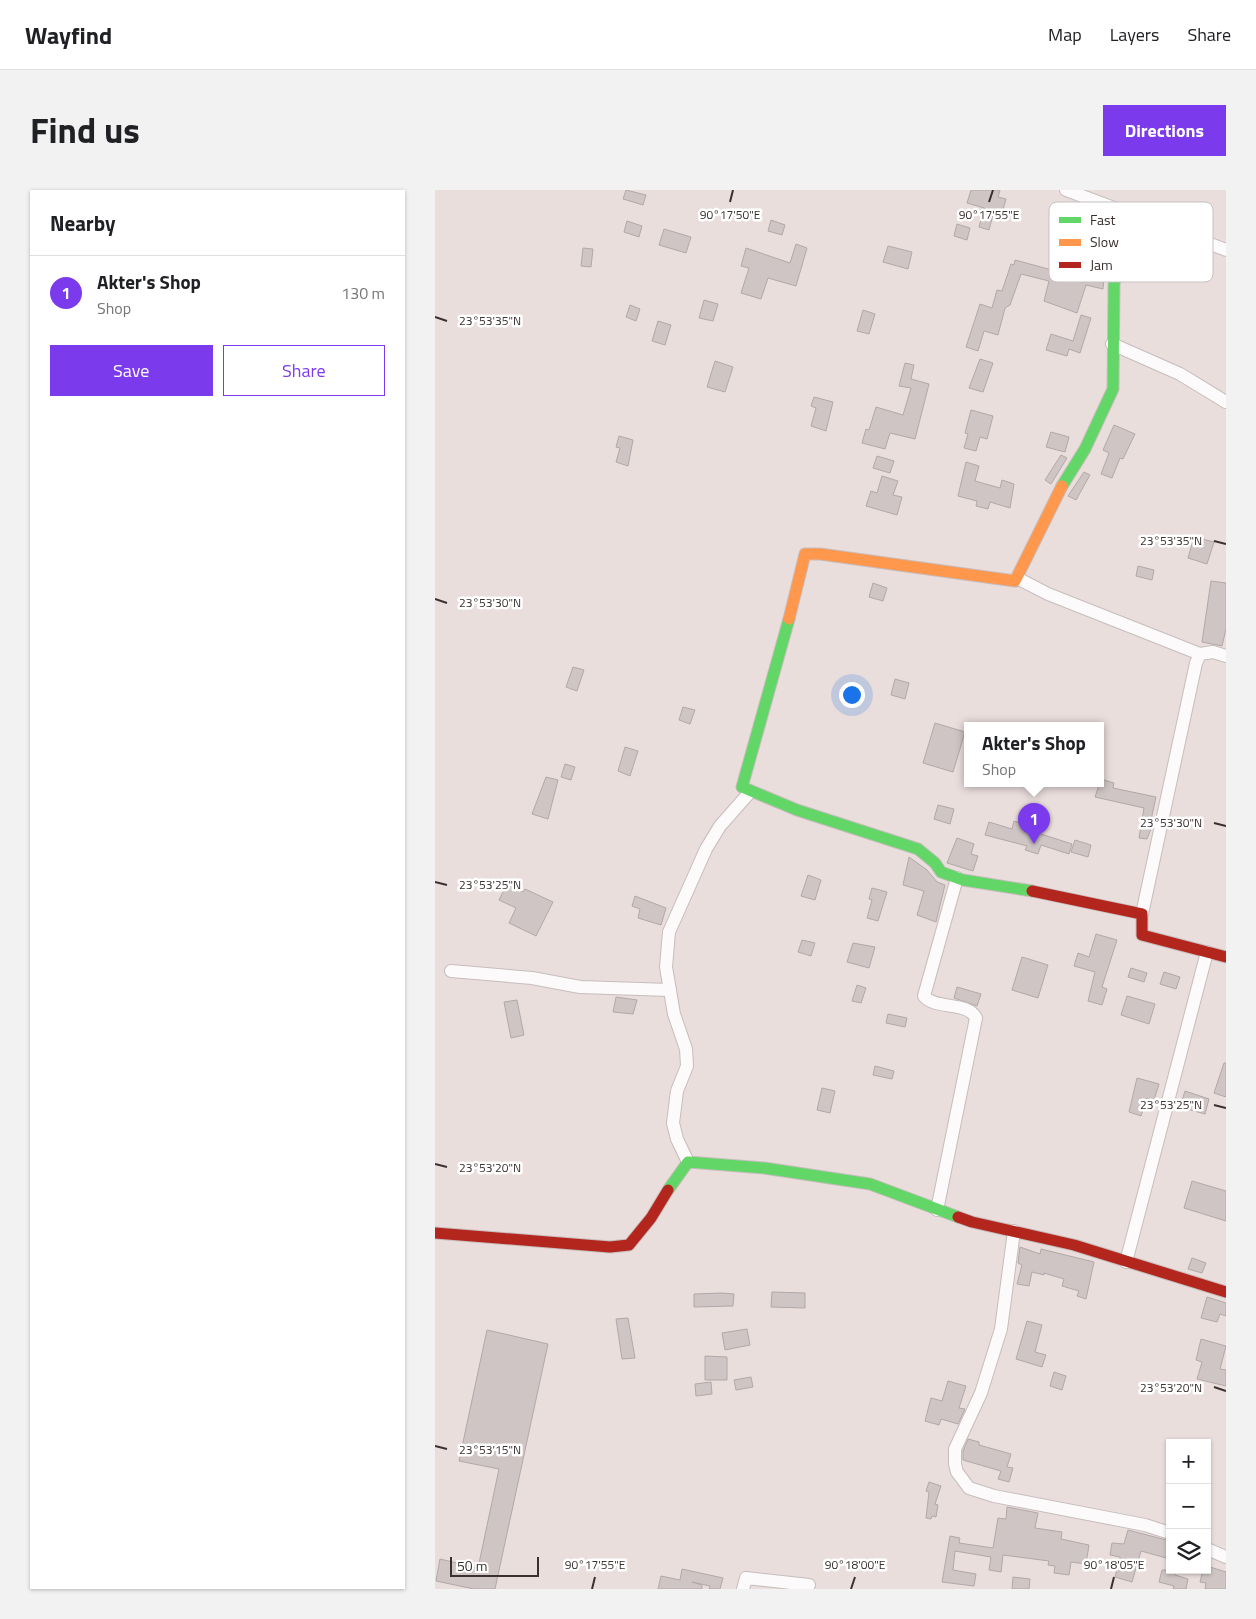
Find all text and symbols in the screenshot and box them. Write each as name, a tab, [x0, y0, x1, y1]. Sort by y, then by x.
text: Wayfind	[25, 17, 112, 53]
text: Map	[1048, 21, 1082, 48]
text: Layers	[1110, 21, 1159, 48]
text: Share	[1187, 21, 1231, 48]
text: Find us	[30, 103, 140, 157]
button: Directions	[1103, 105, 1226, 156]
legend	[1049, 202, 1213, 282]
text: 90°17'50"E	[700, 205, 761, 224]
text: 90°17'55"E	[959, 205, 1020, 224]
text: Nearby	[50, 207, 115, 239]
text: Fast	[1090, 209, 1115, 230]
text: Slow	[1090, 231, 1119, 252]
text: Jam	[1090, 254, 1113, 275]
text: Akter's Shop	[97, 267, 201, 296]
text: 1	[62, 281, 70, 305]
text: 130 m	[341, 281, 385, 305]
text: Shop	[97, 296, 131, 320]
text: 23°53'35"N	[459, 311, 521, 330]
button: Save	[50, 345, 213, 396]
button: Share	[223, 345, 385, 396]
text: 23°53'35"N	[1140, 531, 1202, 550]
text: 23°53'30"N	[459, 593, 521, 612]
your location	[839, 682, 865, 708]
popup	[964, 722, 1104, 787]
text: Akter's Shop	[982, 728, 1086, 757]
text: Shop	[982, 757, 1016, 781]
pin: 1	[1018, 803, 1050, 844]
text: 23°53'30"N	[1140, 813, 1202, 832]
text: 23°53'25"N	[459, 875, 521, 894]
text: 23°53'25"N	[1140, 1095, 1202, 1114]
text: 23°53'20"N	[459, 1158, 521, 1177]
text: 23°53'20"N	[1140, 1378, 1202, 1397]
map controls	[1166, 1439, 1211, 1574]
button: +	[1166, 1439, 1211, 1484]
text: 23°53'15"N	[459, 1440, 521, 1459]
button: −	[1166, 1484, 1211, 1529]
button: layers	[1166, 1529, 1211, 1574]
scale bar	[450, 1554, 539, 1577]
text: 50 m	[457, 1555, 487, 1576]
text: 90°17'55"E	[565, 1555, 626, 1574]
text: 90°18'00"E	[825, 1555, 886, 1574]
text: 90°18'05"E	[1084, 1555, 1145, 1574]

